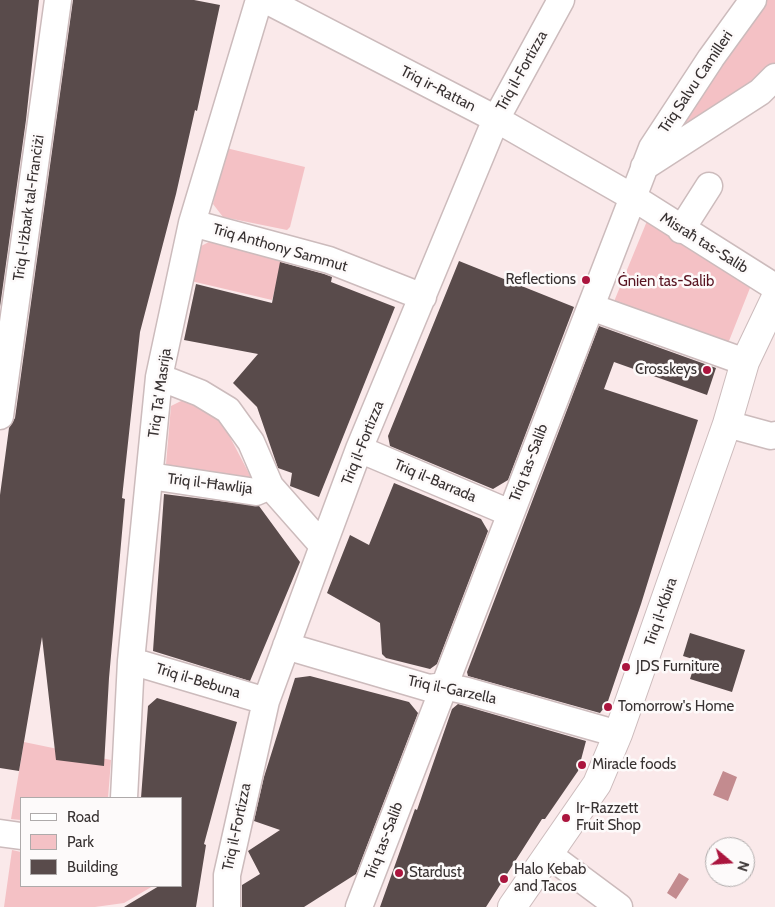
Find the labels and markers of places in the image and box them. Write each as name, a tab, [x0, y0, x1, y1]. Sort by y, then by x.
place label: Reflections	[506, 271, 576, 289]
marker: Reflections	[580, 274, 592, 286]
place label: Crosskeys	[635, 361, 697, 379]
marker: Crosskeys	[701, 364, 713, 376]
place label: JDS Furniture	[636, 658, 719, 676]
marker: JDS Furniture	[620, 661, 632, 673]
place label: Tomorrow's Home	[618, 698, 734, 716]
marker: Tomorrow's Home	[602, 701, 614, 713]
place label: Miracle foods	[592, 756, 676, 774]
marker: Miracle foods	[576, 759, 588, 771]
place label: Ir-Razzett Fruit Shop	[576, 800, 641, 835]
marker: Ir-Razzett Fruit Shop	[560, 812, 572, 824]
place label: Halo Kebab and Tacos	[514, 861, 586, 896]
place label: Stardust	[409, 864, 462, 882]
marker: Stardust	[393, 867, 405, 879]
marker: Halo Kebab and Tacos	[498, 873, 510, 885]

